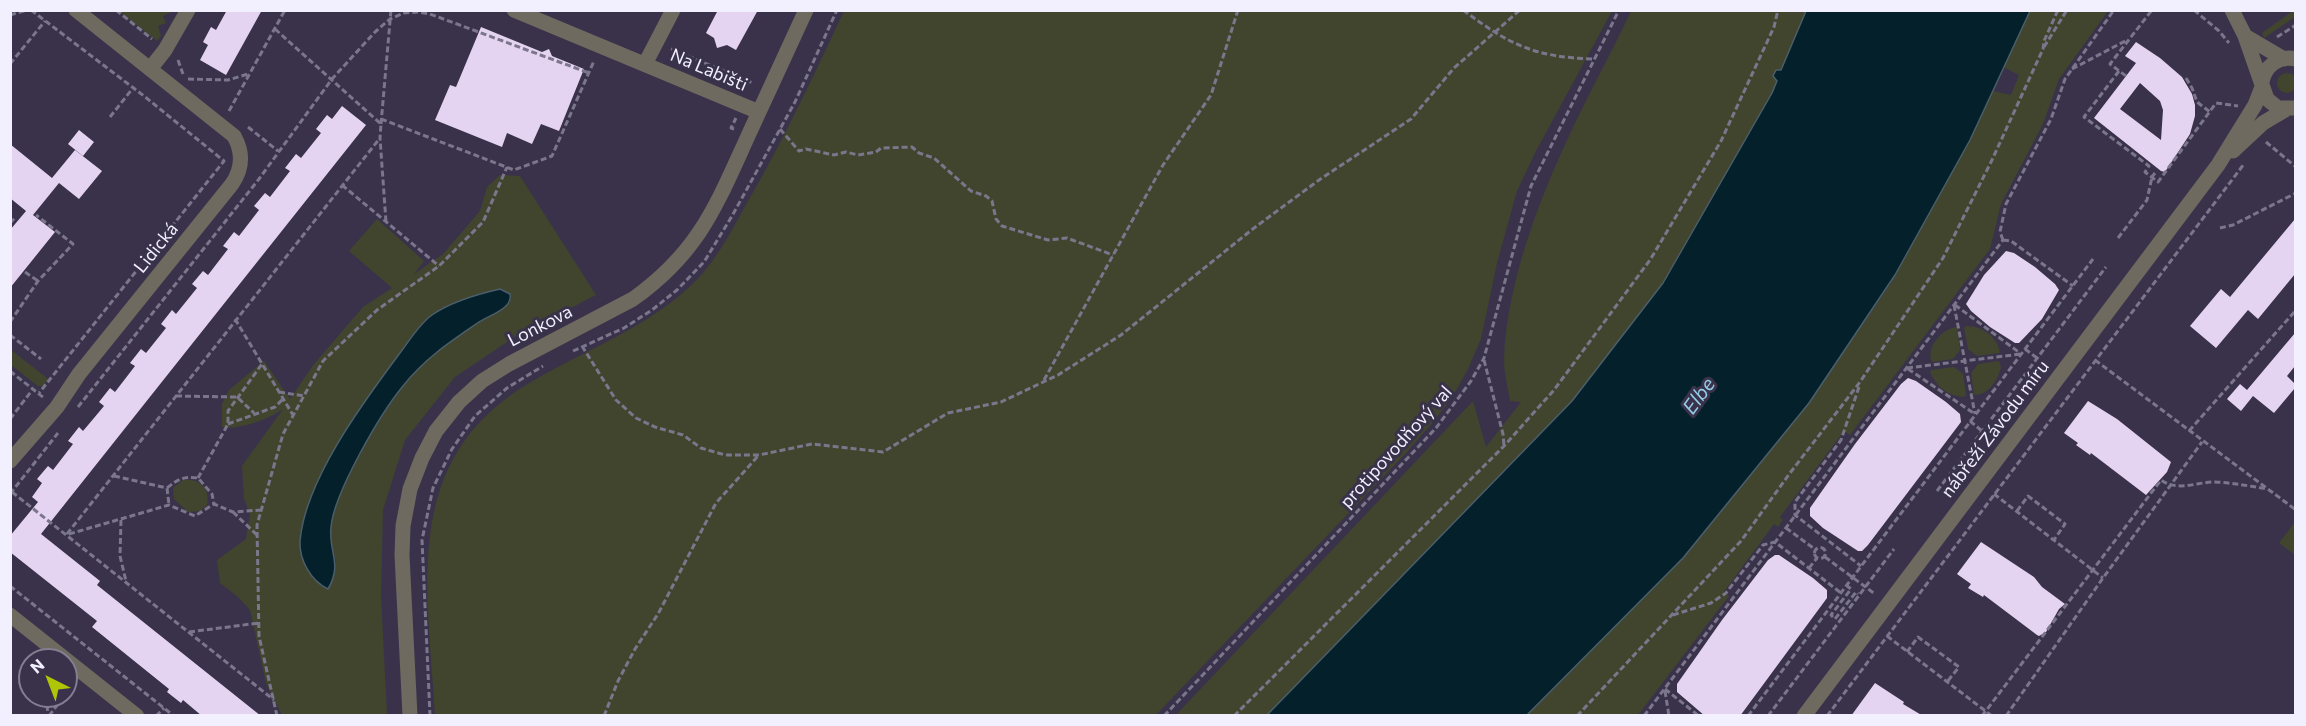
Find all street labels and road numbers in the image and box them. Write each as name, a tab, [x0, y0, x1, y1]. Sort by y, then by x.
street label: Na Labišti	[667, 44, 751, 96]
street label: Lidická	[129, 219, 183, 277]
street label: Lonkova	[504, 301, 576, 351]
street label: nábřeží Závodu míru	[1936, 356, 2054, 502]
street label: protipovodňový val	[1335, 381, 1457, 513]

